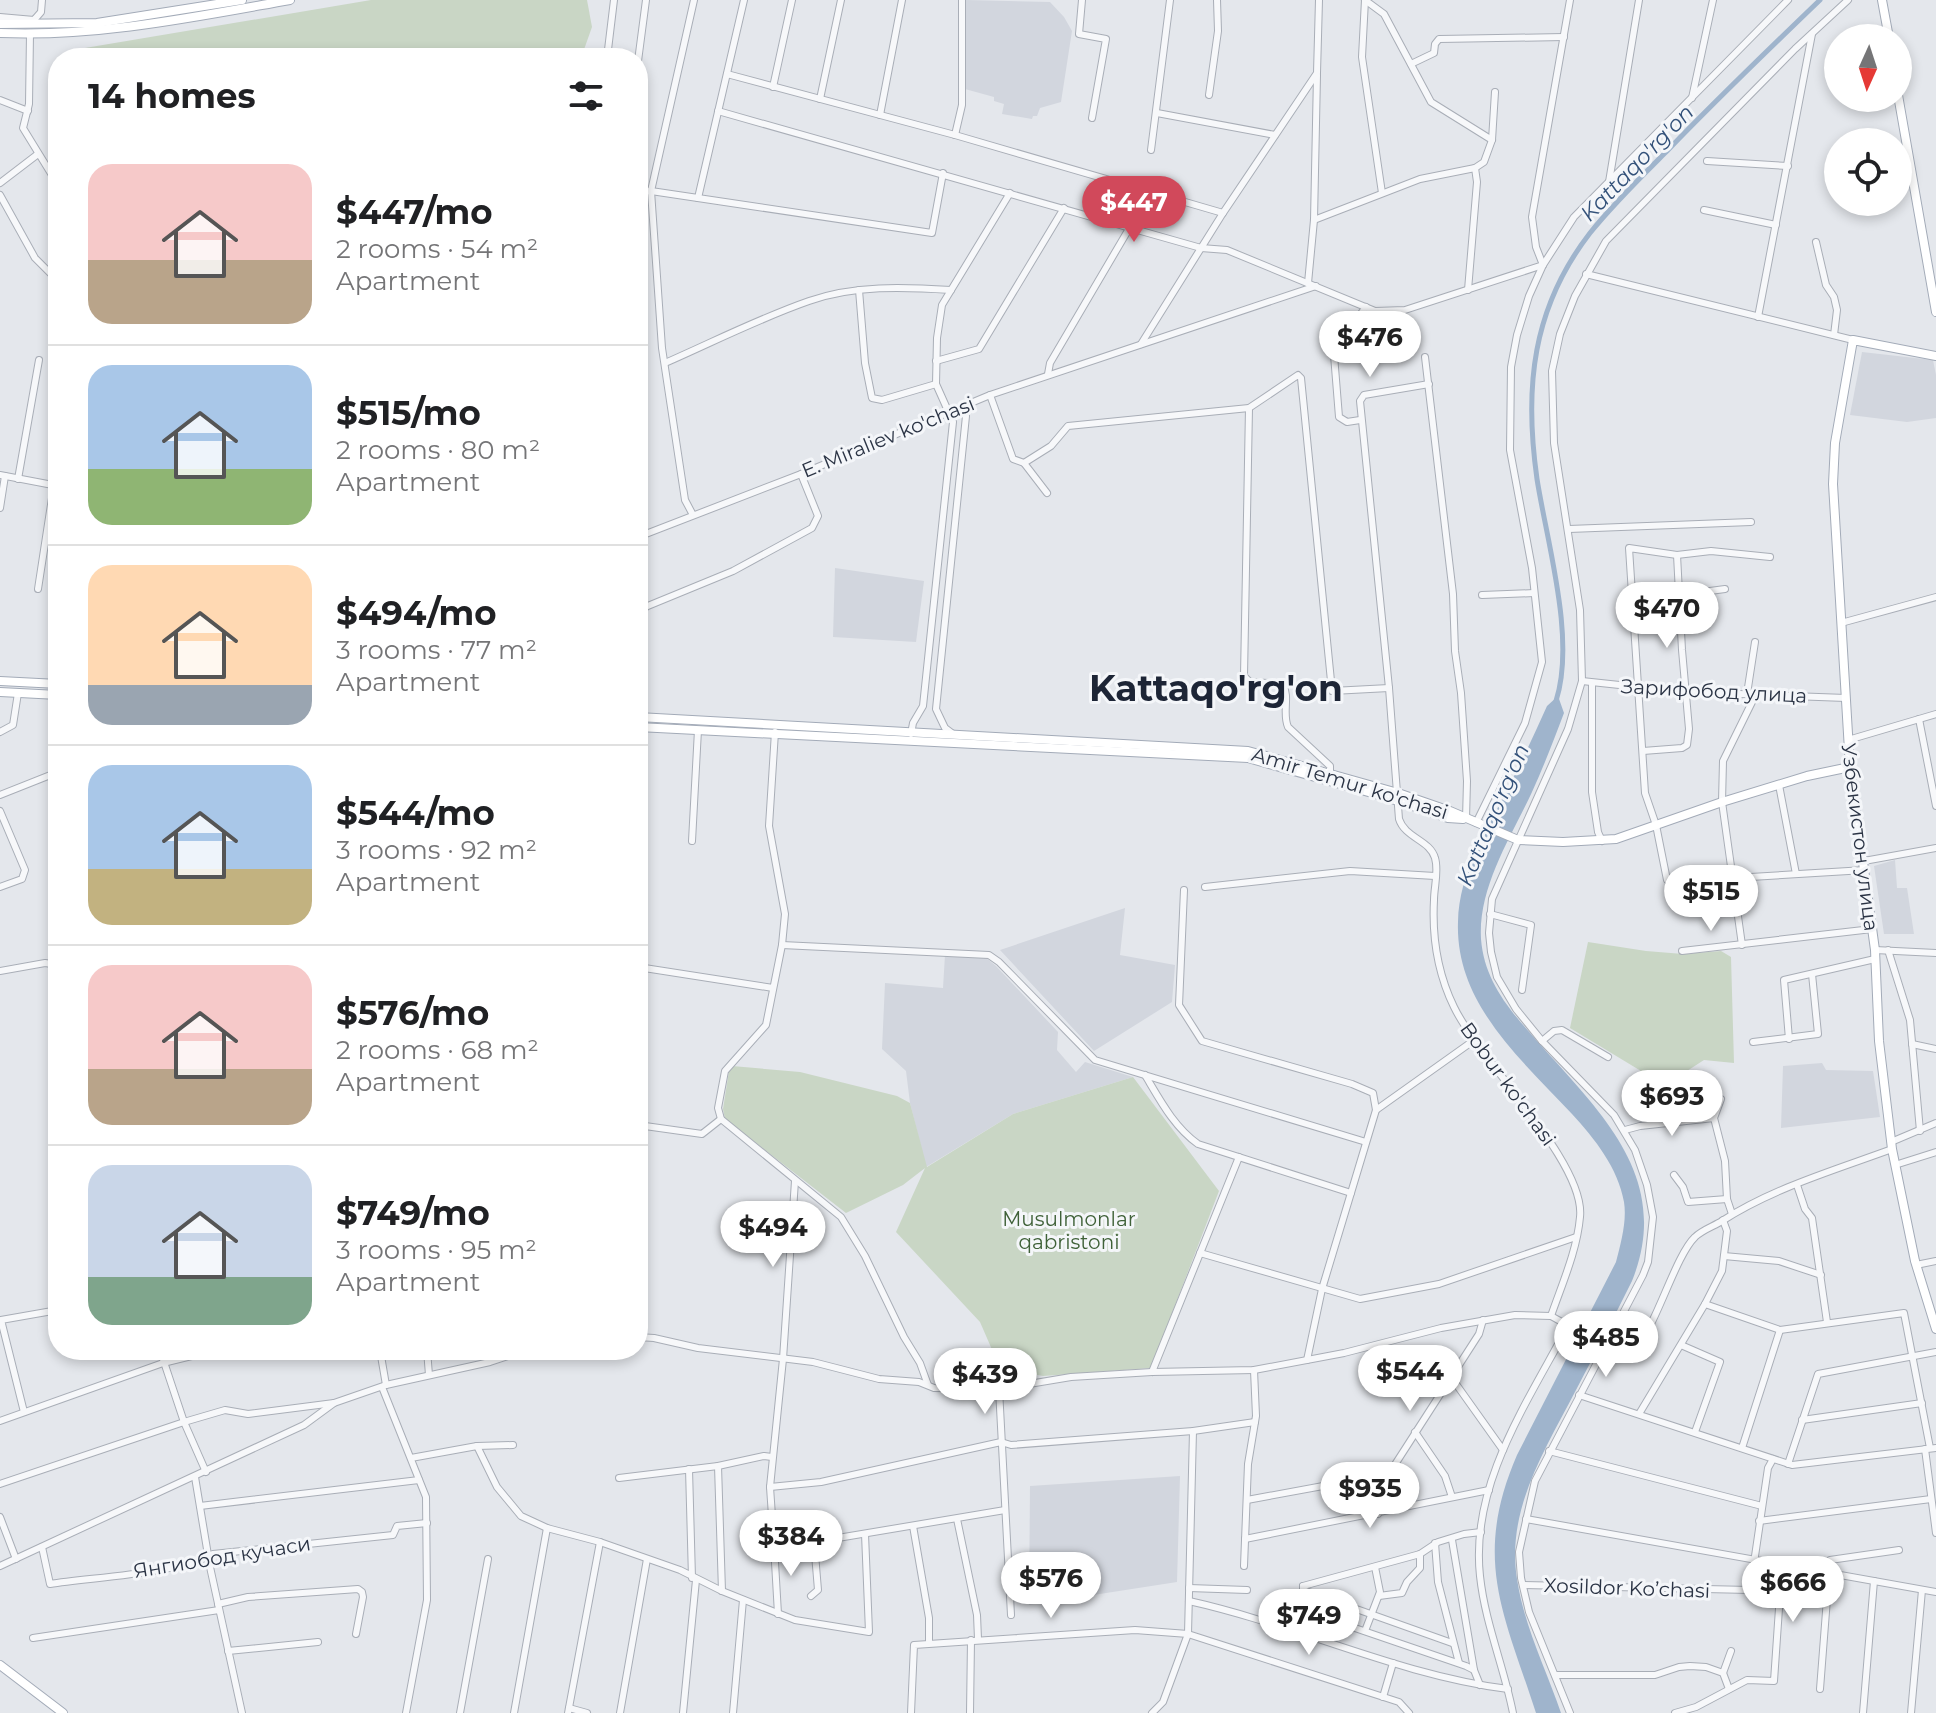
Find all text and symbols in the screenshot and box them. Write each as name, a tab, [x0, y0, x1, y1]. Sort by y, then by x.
north arrow	[1824, 24, 1912, 112]
map controls	[1824, 24, 1912, 216]
icon: filters	[564, 74, 608, 118]
text: 14 homes	[88, 75, 256, 117]
water label: Kattaqo'rg'on	[1575, 99, 1699, 227]
button: locate	[1824, 128, 1912, 216]
pin: $447	[1087, 176, 1181, 244]
text: $447	[1100, 186, 1168, 218]
text: $447/mo	[336, 191, 492, 233]
icon: home	[152, 196, 248, 292]
text: 2 rooms · 54 m²	[336, 233, 538, 265]
text: Apartment	[336, 265, 480, 297]
pin: $476	[1323, 311, 1417, 379]
text: $476	[1337, 321, 1403, 353]
street label: E. Miraliev ko'chasi	[798, 391, 978, 483]
text: $515/mo	[336, 392, 481, 434]
icon: home	[152, 397, 248, 493]
text: 2 rooms · 80 m²	[336, 434, 540, 466]
text: Apartment	[336, 466, 480, 498]
pin: $470	[1620, 582, 1714, 650]
text: $494/mo	[336, 592, 496, 634]
text: $470	[1634, 592, 1700, 624]
icon: home	[152, 597, 248, 693]
text: 3 rooms · 77 m²	[336, 634, 537, 666]
text: Apartment	[336, 666, 480, 698]
district label: Kattaqo'rg'on	[1089, 666, 1343, 710]
street label: Зарифобод улица	[1620, 674, 1808, 708]
water label: Kattaqo'rg'on	[1451, 740, 1535, 890]
street label: Amir Temur ko'chasi	[1249, 742, 1451, 824]
street label: Узбекистон улица	[1837, 742, 1883, 932]
text: $544/mo	[336, 792, 495, 834]
icon: home	[152, 797, 248, 893]
text: 3 rooms · 92 m²	[336, 834, 537, 866]
pin: $515	[1664, 865, 1758, 933]
text: Apartment	[336, 866, 480, 898]
text: $515	[1682, 875, 1740, 907]
text: $576/mo	[336, 992, 489, 1034]
icon: home	[152, 997, 248, 1093]
street label: Bobur ko'chasi	[1455, 1017, 1561, 1151]
text: 2 rooms · 68 m²	[336, 1034, 539, 1066]
text: Apartment	[336, 1066, 480, 1098]
pin: $693	[1625, 1070, 1719, 1138]
text: $693	[1640, 1080, 1704, 1112]
text: $749/mo	[336, 1192, 490, 1234]
icon: home	[152, 1197, 248, 1293]
pin: $494	[726, 1201, 820, 1269]
park label: Musulmonlar qabristoni	[1002, 1207, 1136, 1254]
text: $494	[738, 1211, 808, 1243]
text: 3 rooms · 95 m²	[336, 1234, 537, 1266]
text: Apartment	[336, 1266, 480, 1298]
pin: $485	[1559, 1311, 1653, 1379]
text: $485	[1572, 1321, 1640, 1353]
pin: $544	[1363, 1345, 1457, 1413]
pin: $439	[938, 1348, 1032, 1416]
text: $544	[1376, 1355, 1444, 1387]
text: $439	[952, 1358, 1018, 1390]
pin: $935	[1323, 1462, 1417, 1530]
text: $935	[1338, 1472, 1402, 1504]
pin: $384	[744, 1510, 838, 1578]
text: $384	[758, 1520, 824, 1552]
street label: Янгиобод кучаси	[132, 1531, 312, 1583]
pin: $576	[1004, 1552, 1098, 1620]
pin: $666	[1746, 1556, 1840, 1624]
text: $576	[1019, 1562, 1083, 1594]
text: $666	[1760, 1566, 1826, 1598]
street label: Xosildor Ko’chasi	[1543, 1573, 1711, 1603]
pin: $749	[1262, 1589, 1356, 1657]
text: $749	[1276, 1599, 1342, 1631]

